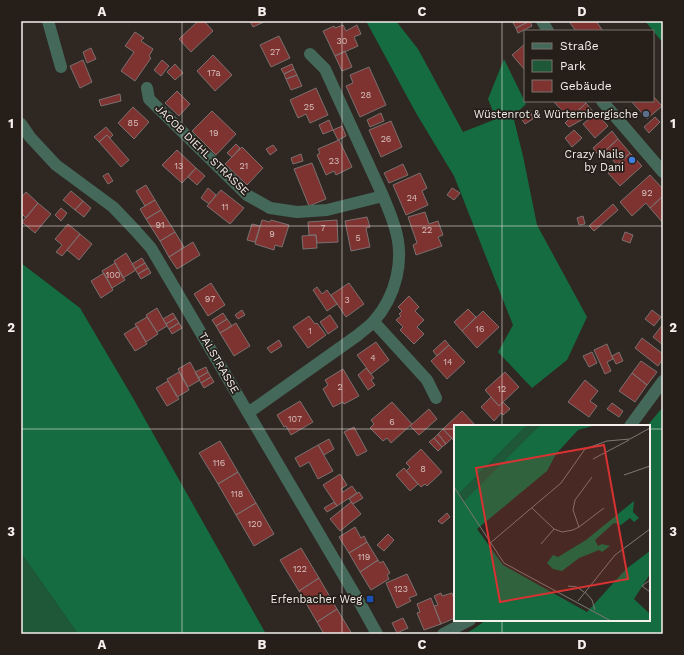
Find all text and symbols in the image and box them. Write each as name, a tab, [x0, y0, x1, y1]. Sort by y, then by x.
text: A	[98, 4, 107, 19]
text: B	[258, 4, 267, 19]
text: C	[418, 4, 427, 19]
text: D	[577, 4, 587, 19]
legend	[524, 30, 654, 102]
house number: 30	[337, 36, 348, 46]
text: Straße	[560, 39, 599, 53]
house number: 27	[270, 47, 280, 57]
text: Park	[560, 59, 586, 73]
house number: 17a	[207, 68, 221, 78]
text: Gebäude	[560, 79, 612, 93]
house number: 28	[361, 90, 371, 100]
street label: JACOB DIEHL STRASSE	[153, 102, 251, 198]
house number: 25	[304, 102, 314, 112]
place label: Wüstenrot & Würtembergische	[474, 108, 638, 121]
marker: Wüstenrot & Würtembergische	[641, 109, 651, 119]
text: 1	[8, 116, 14, 131]
text: 1	[670, 116, 676, 131]
house number: 85	[128, 118, 138, 128]
house number: 19	[209, 128, 219, 138]
house number: 26	[381, 134, 391, 144]
place label: Crazy Nails by Dani	[565, 148, 624, 174]
marker: Crazy Nails by Dani	[627, 155, 637, 165]
house number: 23	[329, 156, 339, 166]
house number: 13	[175, 161, 183, 171]
house number: 21	[240, 161, 248, 171]
house number: 92	[642, 188, 652, 198]
house number: 24	[407, 193, 418, 203]
house number: 11	[221, 202, 229, 212]
house number: 91	[155, 220, 165, 230]
house number: 7	[320, 223, 326, 233]
house number: 22	[422, 225, 432, 235]
house number: 9	[269, 229, 275, 239]
house number: 5	[355, 233, 361, 243]
house number: 100	[106, 270, 121, 280]
house number: 97	[205, 294, 215, 304]
house number: 3	[344, 295, 350, 305]
text: 2	[7, 320, 15, 335]
text: 2	[669, 320, 677, 335]
house number: 16	[476, 324, 484, 334]
house number: 1	[308, 326, 312, 336]
street label: TALSTRASSE	[196, 330, 242, 396]
house number: 4	[370, 353, 376, 363]
house number: 14	[443, 357, 453, 367]
house number: 2	[337, 382, 343, 392]
house number: 12	[498, 384, 506, 394]
house number: 107	[288, 414, 302, 424]
house number: 6	[389, 417, 395, 427]
inset map	[454, 425, 650, 621]
house number: 116	[213, 458, 225, 468]
house number: 8	[420, 464, 426, 474]
house number: 118	[231, 489, 243, 499]
house number: 120	[248, 519, 263, 529]
text: 3	[7, 524, 15, 539]
text: 3	[669, 524, 677, 539]
house number: 119	[358, 552, 370, 562]
house number: 122	[293, 564, 307, 574]
house number: 123	[394, 584, 408, 594]
place label: Erfenbacher Weg	[271, 593, 362, 606]
marker: Erfenbacher Weg	[365, 594, 375, 604]
text: A	[98, 637, 107, 652]
text: B	[258, 637, 267, 652]
text: C	[418, 637, 427, 652]
text: D	[577, 637, 587, 652]

